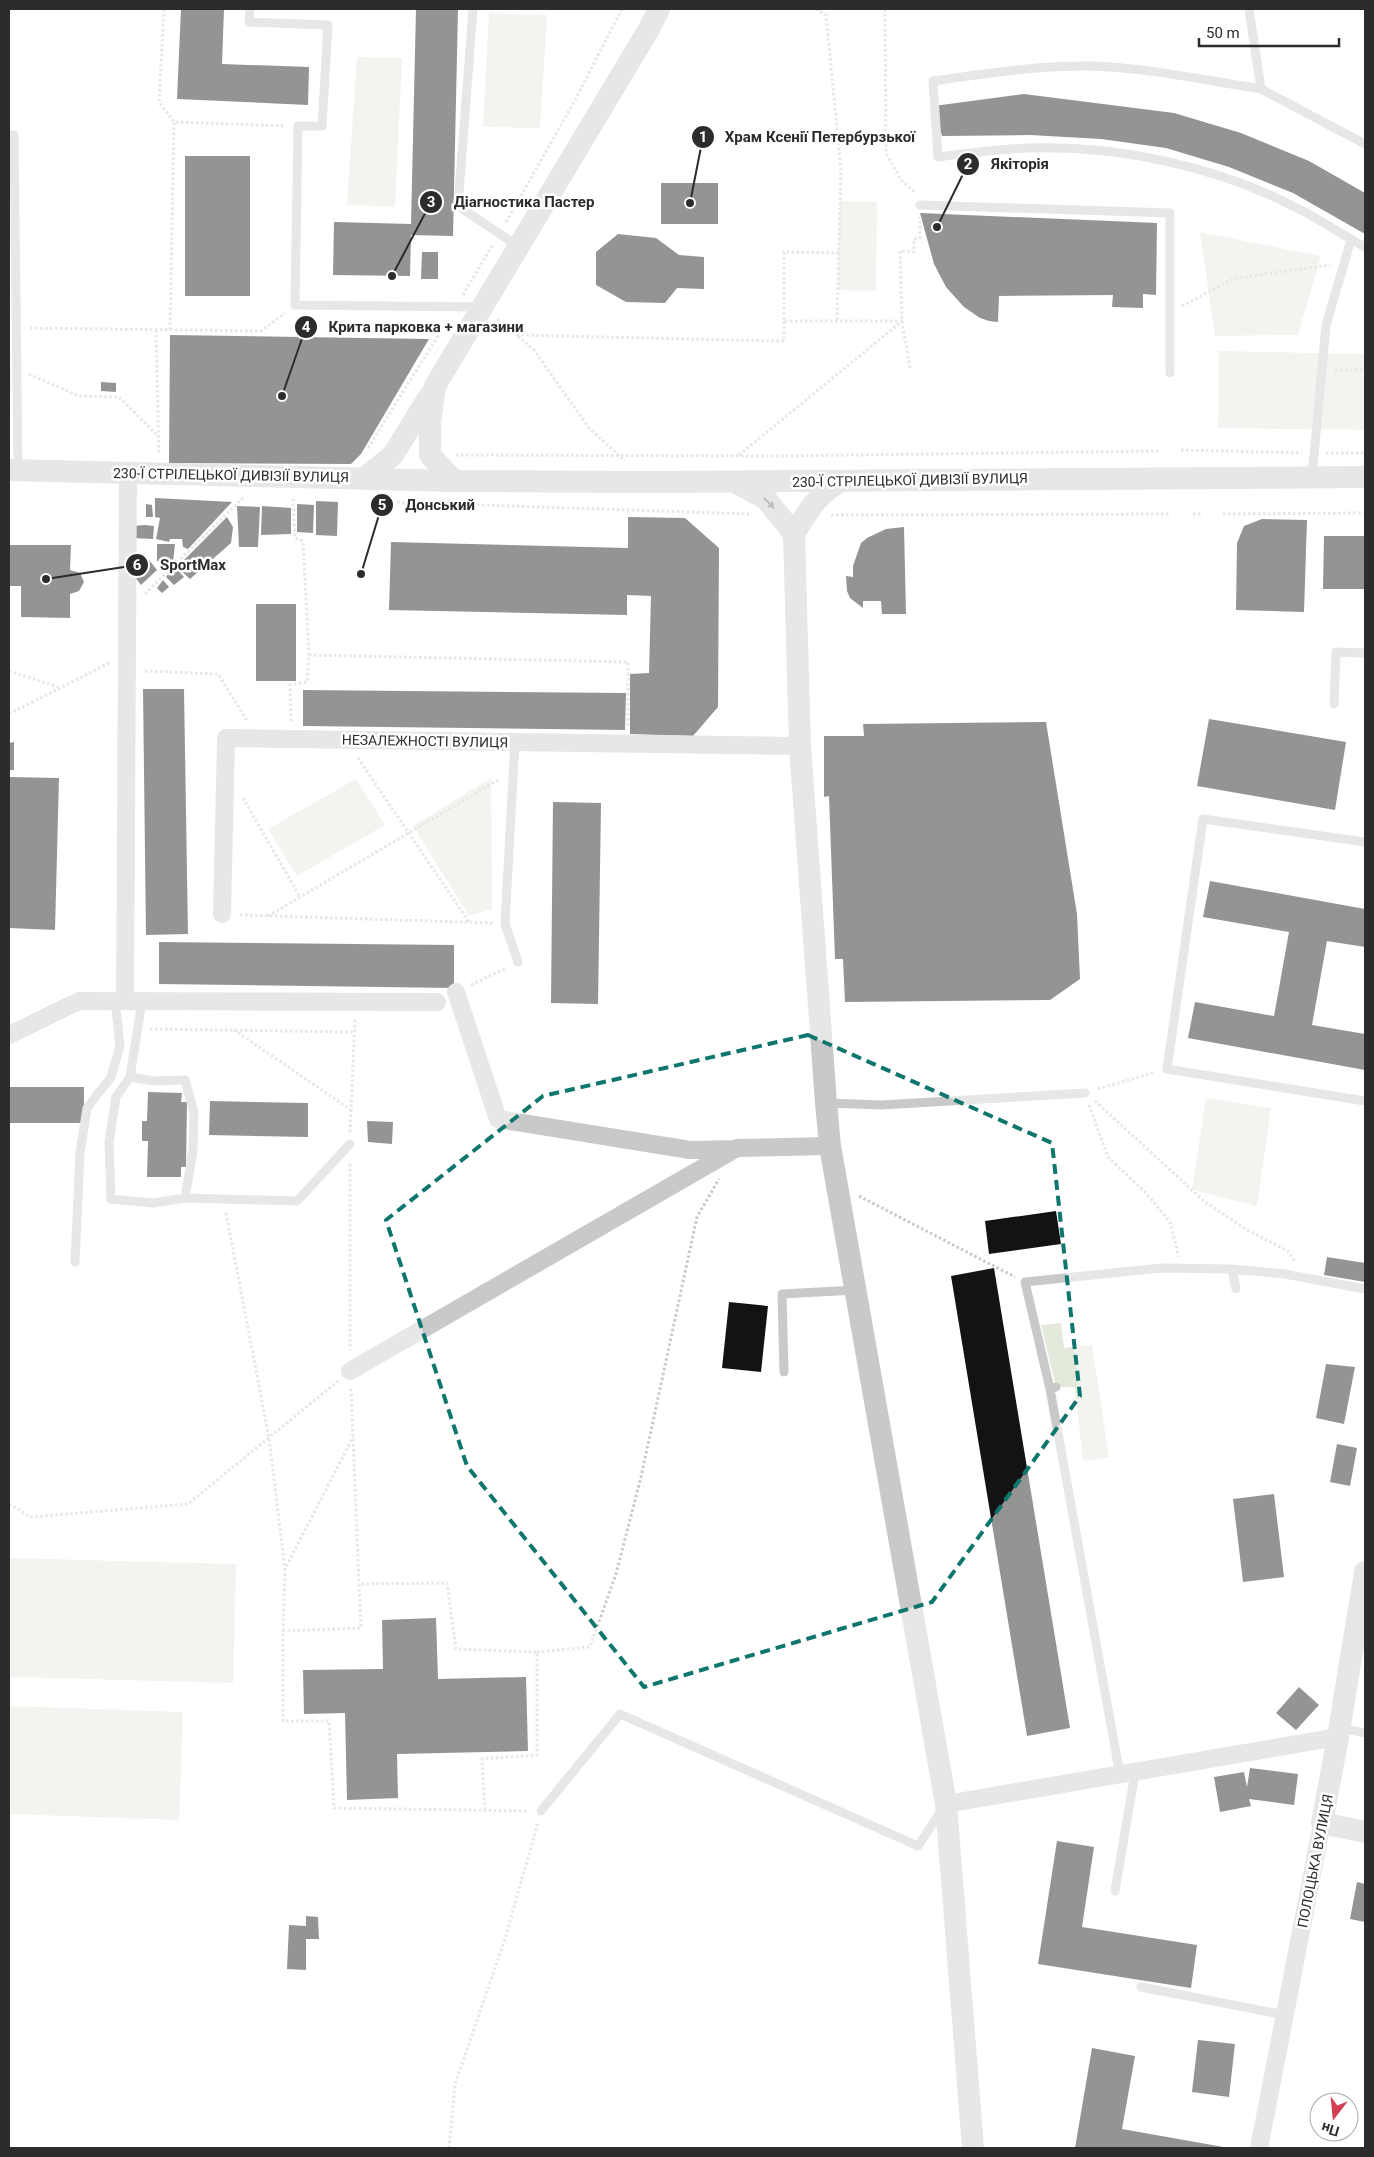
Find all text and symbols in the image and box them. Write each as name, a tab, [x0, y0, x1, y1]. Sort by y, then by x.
scale bar	[1199, 15, 1339, 47]
text: 50 m	[1206, 24, 1240, 42]
callout: Храм Ксенії Петербурзької	[690, 122, 926, 152]
text: 1	[699, 128, 707, 146]
text: Храм Ксенії Петербурзької	[725, 128, 916, 146]
callout: Якіторія	[956, 149, 1059, 179]
text: 2	[964, 155, 973, 173]
text: Якіторія	[990, 155, 1049, 173]
callout: Діагностика Пастер	[419, 187, 605, 217]
text: 3	[427, 193, 435, 211]
text: Діагностика Пастер	[454, 193, 594, 211]
callout: Крита парковка + магазини	[294, 312, 533, 342]
text: 4	[302, 318, 311, 336]
text: Крита парковка + магазини	[329, 318, 523, 336]
street label: 230-Ї СТРІЛЕЦЬКОЇ ДИВІЗІЇ ВУЛИЦЯ	[113, 465, 349, 485]
street label: 230-Ї СТРІЛЕЦЬКОЇ ДИВІЗІЇ ВУЛИЦЯ	[792, 470, 1028, 490]
callout: Донський	[370, 490, 484, 520]
text: 5	[378, 496, 386, 514]
text: Донський	[405, 496, 475, 514]
one-way arrow	[763, 497, 775, 509]
callout: SportMax	[125, 550, 235, 580]
text: 6	[133, 556, 142, 574]
text: SportMax	[160, 556, 226, 574]
street label: НЕЗАЛЕЖНОСТІ ВУЛИЦЯ	[342, 732, 508, 750]
street label: ПОЛОЦЬКА ВУЛИЦЯ	[1294, 1793, 1336, 1929]
north arrow	[1309, 2092, 1359, 2142]
text: Пн	[1320, 2119, 1341, 2140]

